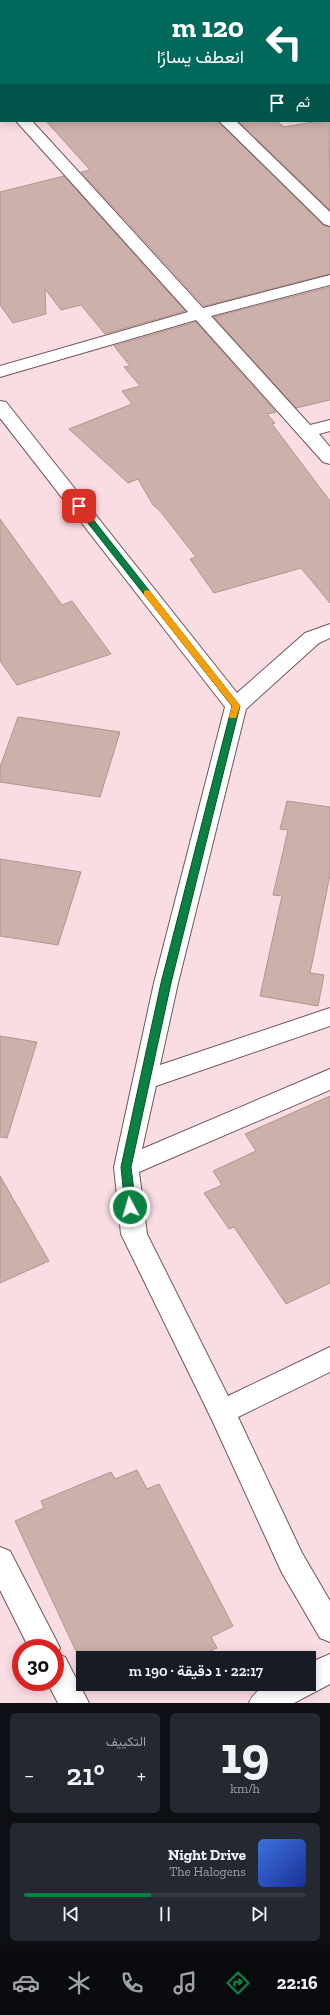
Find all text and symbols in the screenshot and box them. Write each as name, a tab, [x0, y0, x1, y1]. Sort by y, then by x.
text: 120 m	[172, 11, 244, 44]
icon: left	[258, 16, 310, 68]
text: انعطف يسارًا	[157, 46, 244, 68]
icon: arrive	[266, 92, 288, 114]
text: ثم	[296, 93, 310, 111]
pin	[62, 489, 96, 523]
icon: arrive	[68, 495, 90, 517]
position arrow	[109, 1186, 151, 1228]
speed limit sign: 30	[12, 1639, 64, 1691]
text: 22:17 · 1 دقيقة · 190 m	[129, 1662, 263, 1680]
text: 19	[221, 1724, 269, 1786]
text: التكييف	[106, 1734, 146, 1749]
text: 21°	[66, 1757, 105, 1793]
text: −	[24, 1762, 34, 1789]
text: +	[137, 1762, 146, 1789]
text: km/h	[230, 1781, 260, 1796]
text: Night Drive	[168, 1846, 246, 1864]
text: The Halogens	[169, 1864, 246, 1879]
icon: previous	[60, 1903, 82, 1925]
icon: pause	[154, 1903, 176, 1925]
icon: next	[248, 1903, 270, 1925]
icon: car	[12, 1969, 40, 1997]
icon: climate	[65, 1969, 93, 1997]
icon: phone	[118, 1969, 146, 1997]
icon: music	[171, 1969, 199, 1997]
icon: directions	[224, 1969, 252, 1997]
text: 22:16	[277, 1972, 318, 1994]

